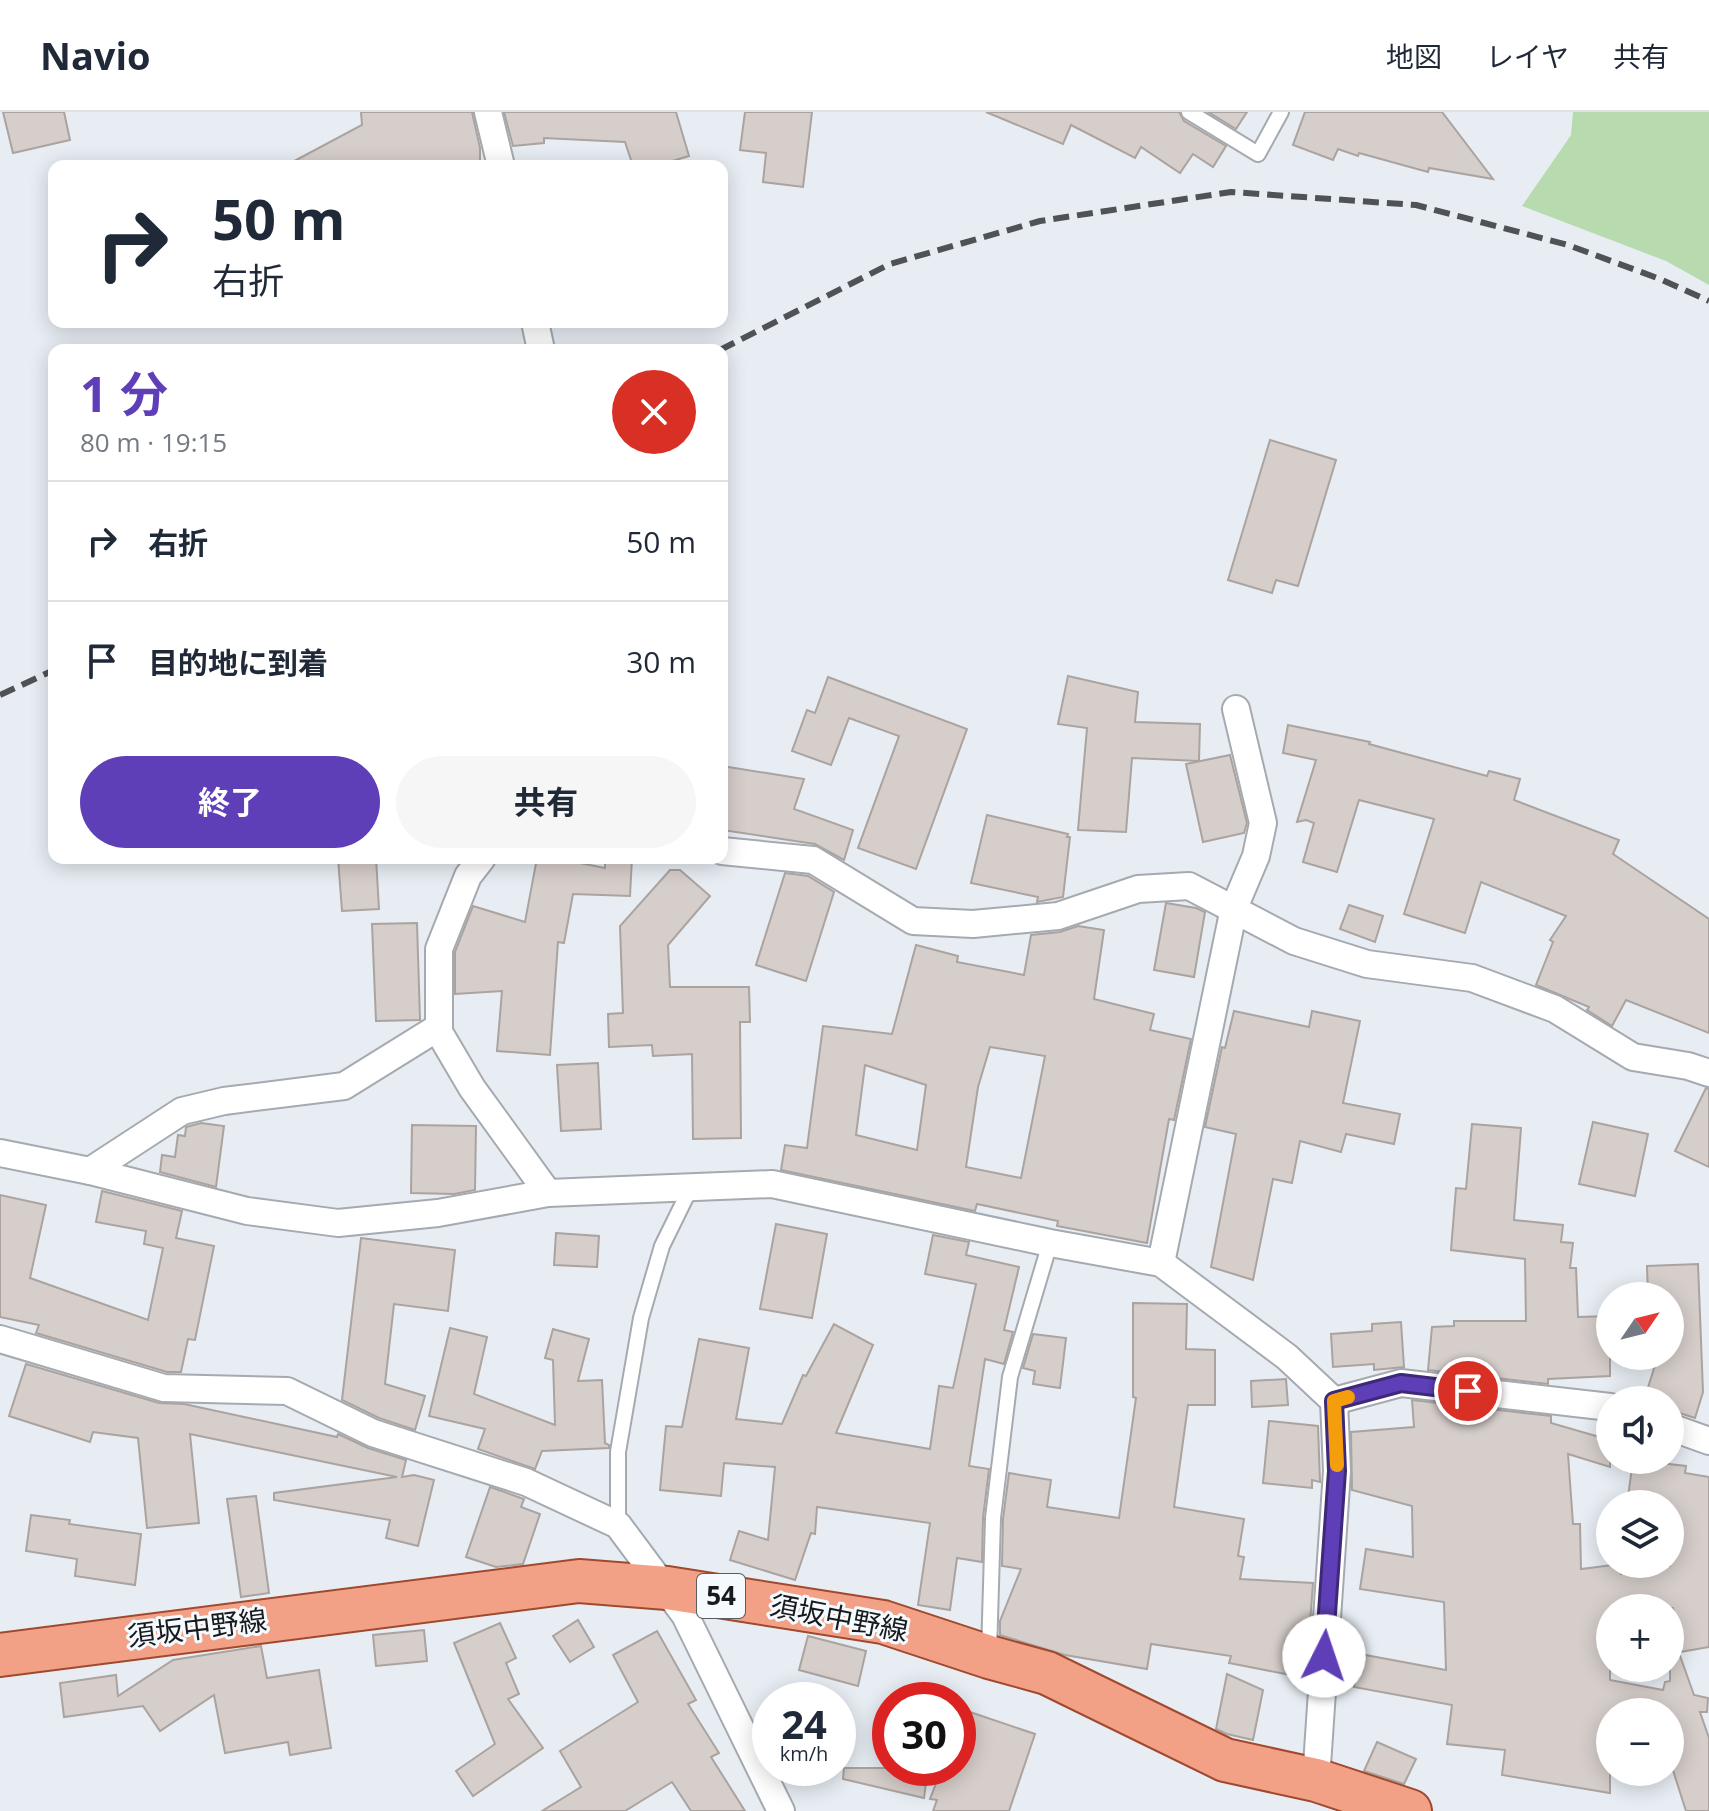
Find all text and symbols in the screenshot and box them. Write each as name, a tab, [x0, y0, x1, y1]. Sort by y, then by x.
text: Navio	[40, 29, 151, 81]
text: 地図	[1386, 37, 1442, 75]
text: レイヤ	[1486, 37, 1569, 75]
text: 共有	[1613, 37, 1669, 75]
text: 50 m	[212, 180, 346, 256]
icon: right	[80, 192, 184, 296]
text: 右折	[212, 256, 284, 305]
text: 1 分	[80, 361, 168, 426]
button: close	[612, 370, 696, 454]
text: 80 m · 19:15	[80, 424, 227, 460]
icon: right	[80, 519, 124, 563]
text: 50 m	[626, 521, 696, 562]
text: 右折	[148, 522, 208, 563]
icon: arrive	[80, 639, 124, 683]
text: 30 m	[626, 641, 696, 682]
text: 目的地に到着	[148, 642, 328, 683]
button: 終了	[80, 756, 380, 848]
button: 共有	[396, 756, 696, 848]
north arrow	[1596, 1282, 1684, 1370]
map controls	[1596, 1282, 1684, 1786]
pin	[1434, 1357, 1502, 1425]
icon: arrive	[1446, 1369, 1490, 1413]
button: sound	[1596, 1386, 1684, 1474]
button: layers	[1596, 1490, 1684, 1578]
road number: 54	[697, 1574, 745, 1618]
street label: 須坂中野線	[767, 1585, 912, 1649]
button: +	[1596, 1594, 1684, 1682]
street label: 須坂中野線	[125, 1600, 269, 1654]
position arrow	[1282, 1614, 1366, 1698]
speed limit sign: 30	[872, 1682, 976, 1786]
text: 24	[781, 1696, 827, 1751]
button: −	[1596, 1698, 1684, 1786]
text: km/h	[780, 1740, 828, 1767]

